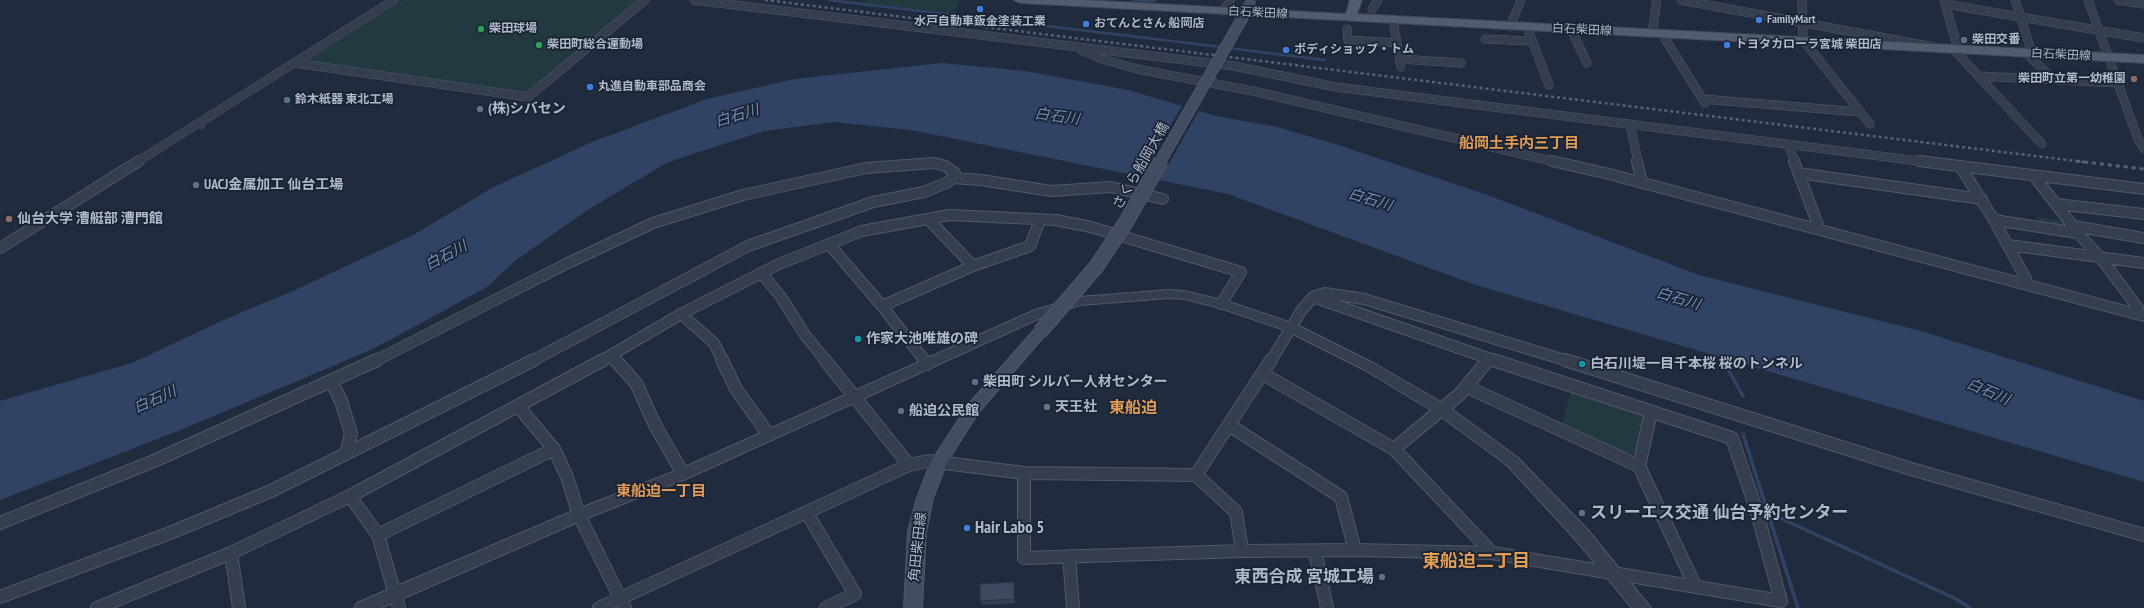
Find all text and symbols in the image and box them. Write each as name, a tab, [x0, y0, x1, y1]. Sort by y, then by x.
marker: 水戸自動車鈑金塗装工業	[975, 4, 985, 14]
street label: 白石柴田線	[1228, 4, 1288, 22]
place label: FamilyMart	[1767, 13, 1816, 27]
place label: 水戸自動車鈑金塗装工業	[914, 15, 1046, 29]
marker: FamilyMart	[1754, 15, 1764, 25]
place label: おてんとさん 船岡店	[1094, 17, 1204, 31]
marker: おてんとさん 船岡店	[1081, 19, 1091, 29]
street label: 白石柴田線	[1552, 21, 1612, 39]
place label: 柴田球場	[489, 22, 537, 36]
marker: 柴田球場	[476, 24, 486, 34]
place label: 柴田交番	[1972, 33, 2020, 47]
marker: 柴田交番	[1959, 35, 1969, 45]
place label: 柴田町総合運動場	[547, 38, 643, 52]
place label: トヨタカローラ宮城 柴田店	[1735, 38, 1881, 52]
marker: 柴田町総合運動場	[534, 40, 544, 50]
marker: トヨタカローラ宮城 柴田店	[1722, 40, 1732, 50]
place label: ボディショップ・トム	[1294, 43, 1414, 57]
marker: ボディショップ・トム	[1281, 45, 1291, 55]
street label: 白石柴田線	[2031, 46, 2091, 64]
place label: 柴田町立第一幼稚園	[2018, 72, 2126, 86]
marker: 柴田町立第一幼稚園	[2129, 74, 2139, 84]
place label: 丸進自動車部品商会	[598, 80, 706, 94]
marker: 丸進自動車部品商会	[585, 82, 595, 92]
place label: 鈴木紙器 東北工場	[295, 93, 393, 107]
marker: 鈴木紙器 東北工場	[282, 95, 292, 105]
place label: (株)シバセン	[488, 101, 566, 117]
water label: 白石川	[713, 101, 761, 131]
marker: (株)シバセン	[475, 104, 485, 114]
water label: 白石川	[1033, 105, 1081, 129]
street label: さくら船岡大橋	[1109, 119, 1173, 213]
district label: 船岡土手内三丁目	[1459, 135, 1579, 153]
place label: UACJ金属加工 仙台工場	[204, 177, 343, 193]
marker: UACJ金属加工 仙台工場	[191, 180, 201, 190]
water label: 白石川	[1346, 185, 1394, 215]
place label: 仙台大学 漕艇部 漕門館	[17, 211, 163, 227]
marker: 仙台大学 漕艇部 漕門館	[4, 214, 14, 224]
water label: 白石川	[422, 237, 470, 275]
water label: 白石川	[1654, 284, 1702, 314]
place label: 作家大池唯雄の碑	[866, 331, 978, 347]
marker: 作家大池唯雄の碑	[853, 334, 863, 344]
place label: 白石川堤一目千本桜 桜のトンネル	[1590, 356, 1803, 372]
marker: 白石川堤一目千本桜 桜のトンネル	[1577, 359, 1587, 369]
place label: 柴田町 シルバー人材センター	[983, 374, 1168, 390]
water label: 白石川	[1964, 375, 2012, 409]
marker: 柴田町 シルバー人材センター	[970, 377, 980, 387]
water label: 白石川	[131, 383, 179, 417]
district label: 東船迫	[1109, 398, 1157, 418]
place label: 天王社	[1055, 399, 1097, 415]
marker: 天王社	[1042, 402, 1052, 412]
place label: 船迫公民館	[909, 403, 979, 419]
marker: 船迫公民館	[896, 406, 906, 416]
district label: 東船迫一丁目	[616, 483, 706, 501]
place label: スリーエス交通 仙台予約センター	[1590, 503, 1848, 523]
marker: スリーエス交通 仙台予約センター	[1577, 508, 1587, 518]
street label: 角田柴田線	[906, 511, 930, 583]
place label: Hair Labo 5	[975, 518, 1044, 538]
marker: Hair Labo 5	[962, 523, 972, 533]
district label: 東船迫二丁目	[1422, 551, 1530, 573]
place label: 東西合成 宮城工場	[1235, 567, 1374, 587]
marker: 東西合成 宮城工場	[1377, 572, 1387, 582]

